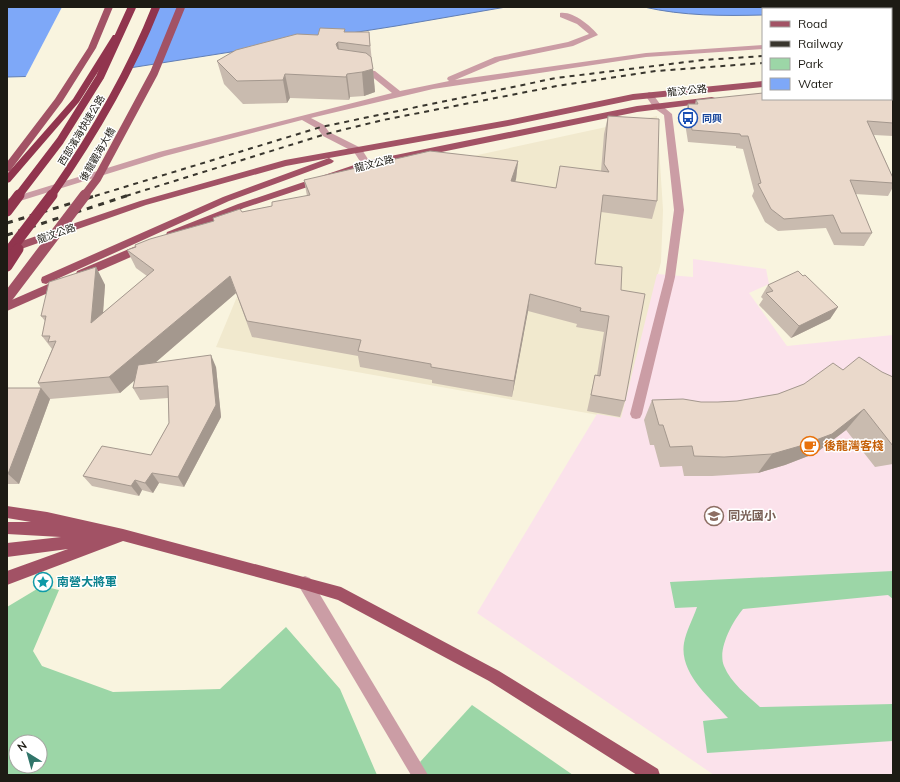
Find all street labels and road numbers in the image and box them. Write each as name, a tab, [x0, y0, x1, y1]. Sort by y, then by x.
street label: 龍汶公路	[666, 82, 708, 99]
street label: 西部濱海快速公路	[55, 93, 108, 168]
street label: 後龍觀海大橋	[77, 125, 118, 183]
street label: 龍汶公路	[353, 152, 395, 175]
street label: 龍汶公路	[35, 221, 77, 246]

